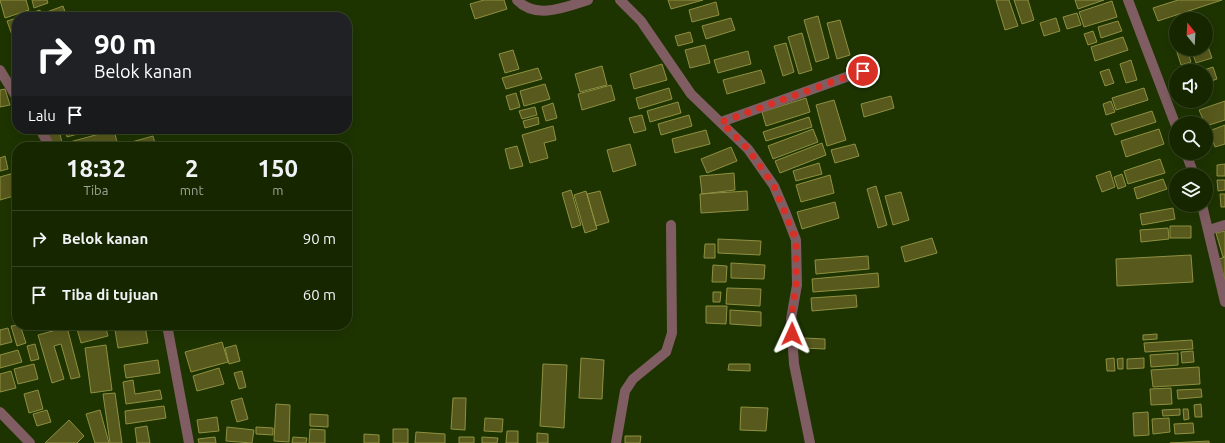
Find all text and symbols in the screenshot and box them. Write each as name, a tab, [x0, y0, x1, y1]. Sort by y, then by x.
north arrow	[1169, 12, 1213, 56]
map controls	[1169, 12, 1213, 212]
icon: right	[28, 28, 80, 80]
text: 90 m	[94, 28, 156, 59]
pin	[846, 54, 880, 88]
icon: arrive	[852, 60, 874, 82]
text: Belok kanan	[94, 61, 192, 81]
button: sound	[1169, 64, 1213, 108]
icon: arrive	[64, 104, 86, 126]
text: Lalu	[28, 107, 56, 124]
button: search	[1169, 116, 1213, 160]
text: 18:32	[66, 155, 126, 182]
text: 2	[185, 155, 199, 182]
text: 150	[258, 155, 298, 182]
button: layers	[1169, 168, 1213, 212]
text: Tiba	[83, 183, 108, 197]
text: mnt	[180, 183, 204, 197]
text: m	[272, 183, 283, 197]
icon: right	[28, 228, 50, 250]
text: Belok kanan	[62, 230, 148, 247]
text: 90 m	[303, 230, 336, 247]
icon: arrive	[28, 284, 50, 306]
text: Tiba di tujuan	[62, 286, 158, 303]
text: 60 m	[303, 286, 336, 303]
position arrow	[771, 313, 813, 355]

